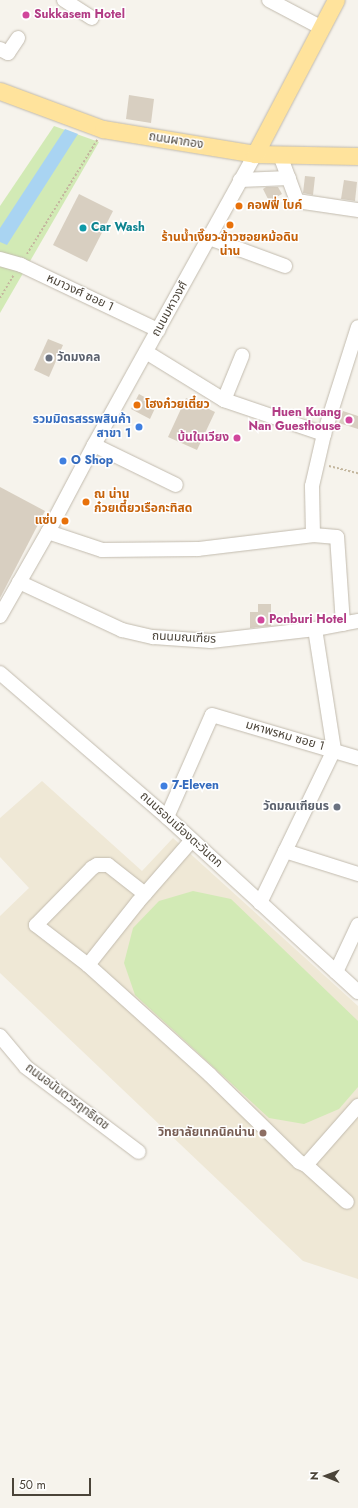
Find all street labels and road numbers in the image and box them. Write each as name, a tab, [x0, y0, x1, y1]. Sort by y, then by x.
street label: ถนนผากอง	[148, 130, 204, 152]
street label: หมาวงศ์ ซอย 1	[44, 271, 116, 315]
street label: ถนนมหาวงศ์	[149, 279, 191, 339]
street label: ถนนมณเฑียร	[152, 629, 216, 647]
street label: มหาพรหม ซอย 1	[244, 718, 326, 754]
street label: ถนนรอบเมืองตะวันตก	[137, 789, 225, 871]
street label: ถนนอนันตวรฤทธิเดช	[22, 1061, 112, 1133]

